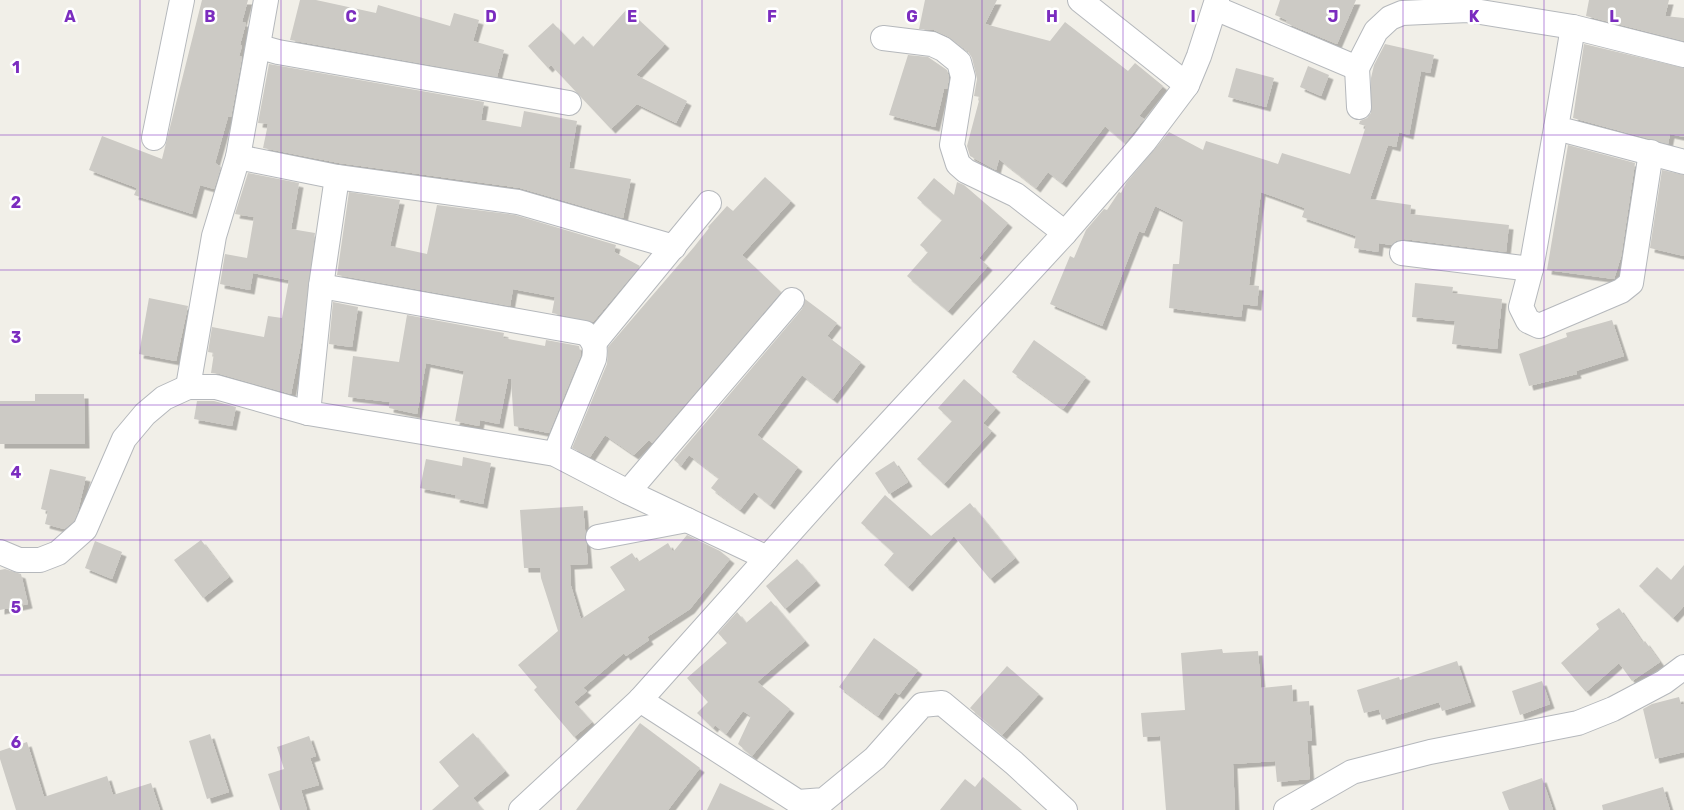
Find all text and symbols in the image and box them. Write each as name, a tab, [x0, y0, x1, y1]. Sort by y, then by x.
text: A	[64, 7, 76, 26]
text: B	[204, 7, 216, 26]
text: C	[345, 7, 357, 26]
text: D	[485, 7, 497, 26]
text: E	[627, 7, 637, 26]
text: F	[767, 7, 777, 26]
text: G	[906, 7, 918, 26]
text: H	[1046, 7, 1058, 26]
text: I	[1190, 7, 1196, 26]
text: J	[1328, 7, 1338, 26]
text: K	[1469, 7, 1480, 26]
text: L	[1609, 7, 1619, 26]
text: 1	[12, 58, 20, 77]
text: 2	[11, 193, 21, 212]
text: 3	[11, 328, 21, 347]
text: 4	[11, 463, 22, 482]
text: 5	[11, 598, 21, 617]
text: 6	[11, 733, 21, 752]

